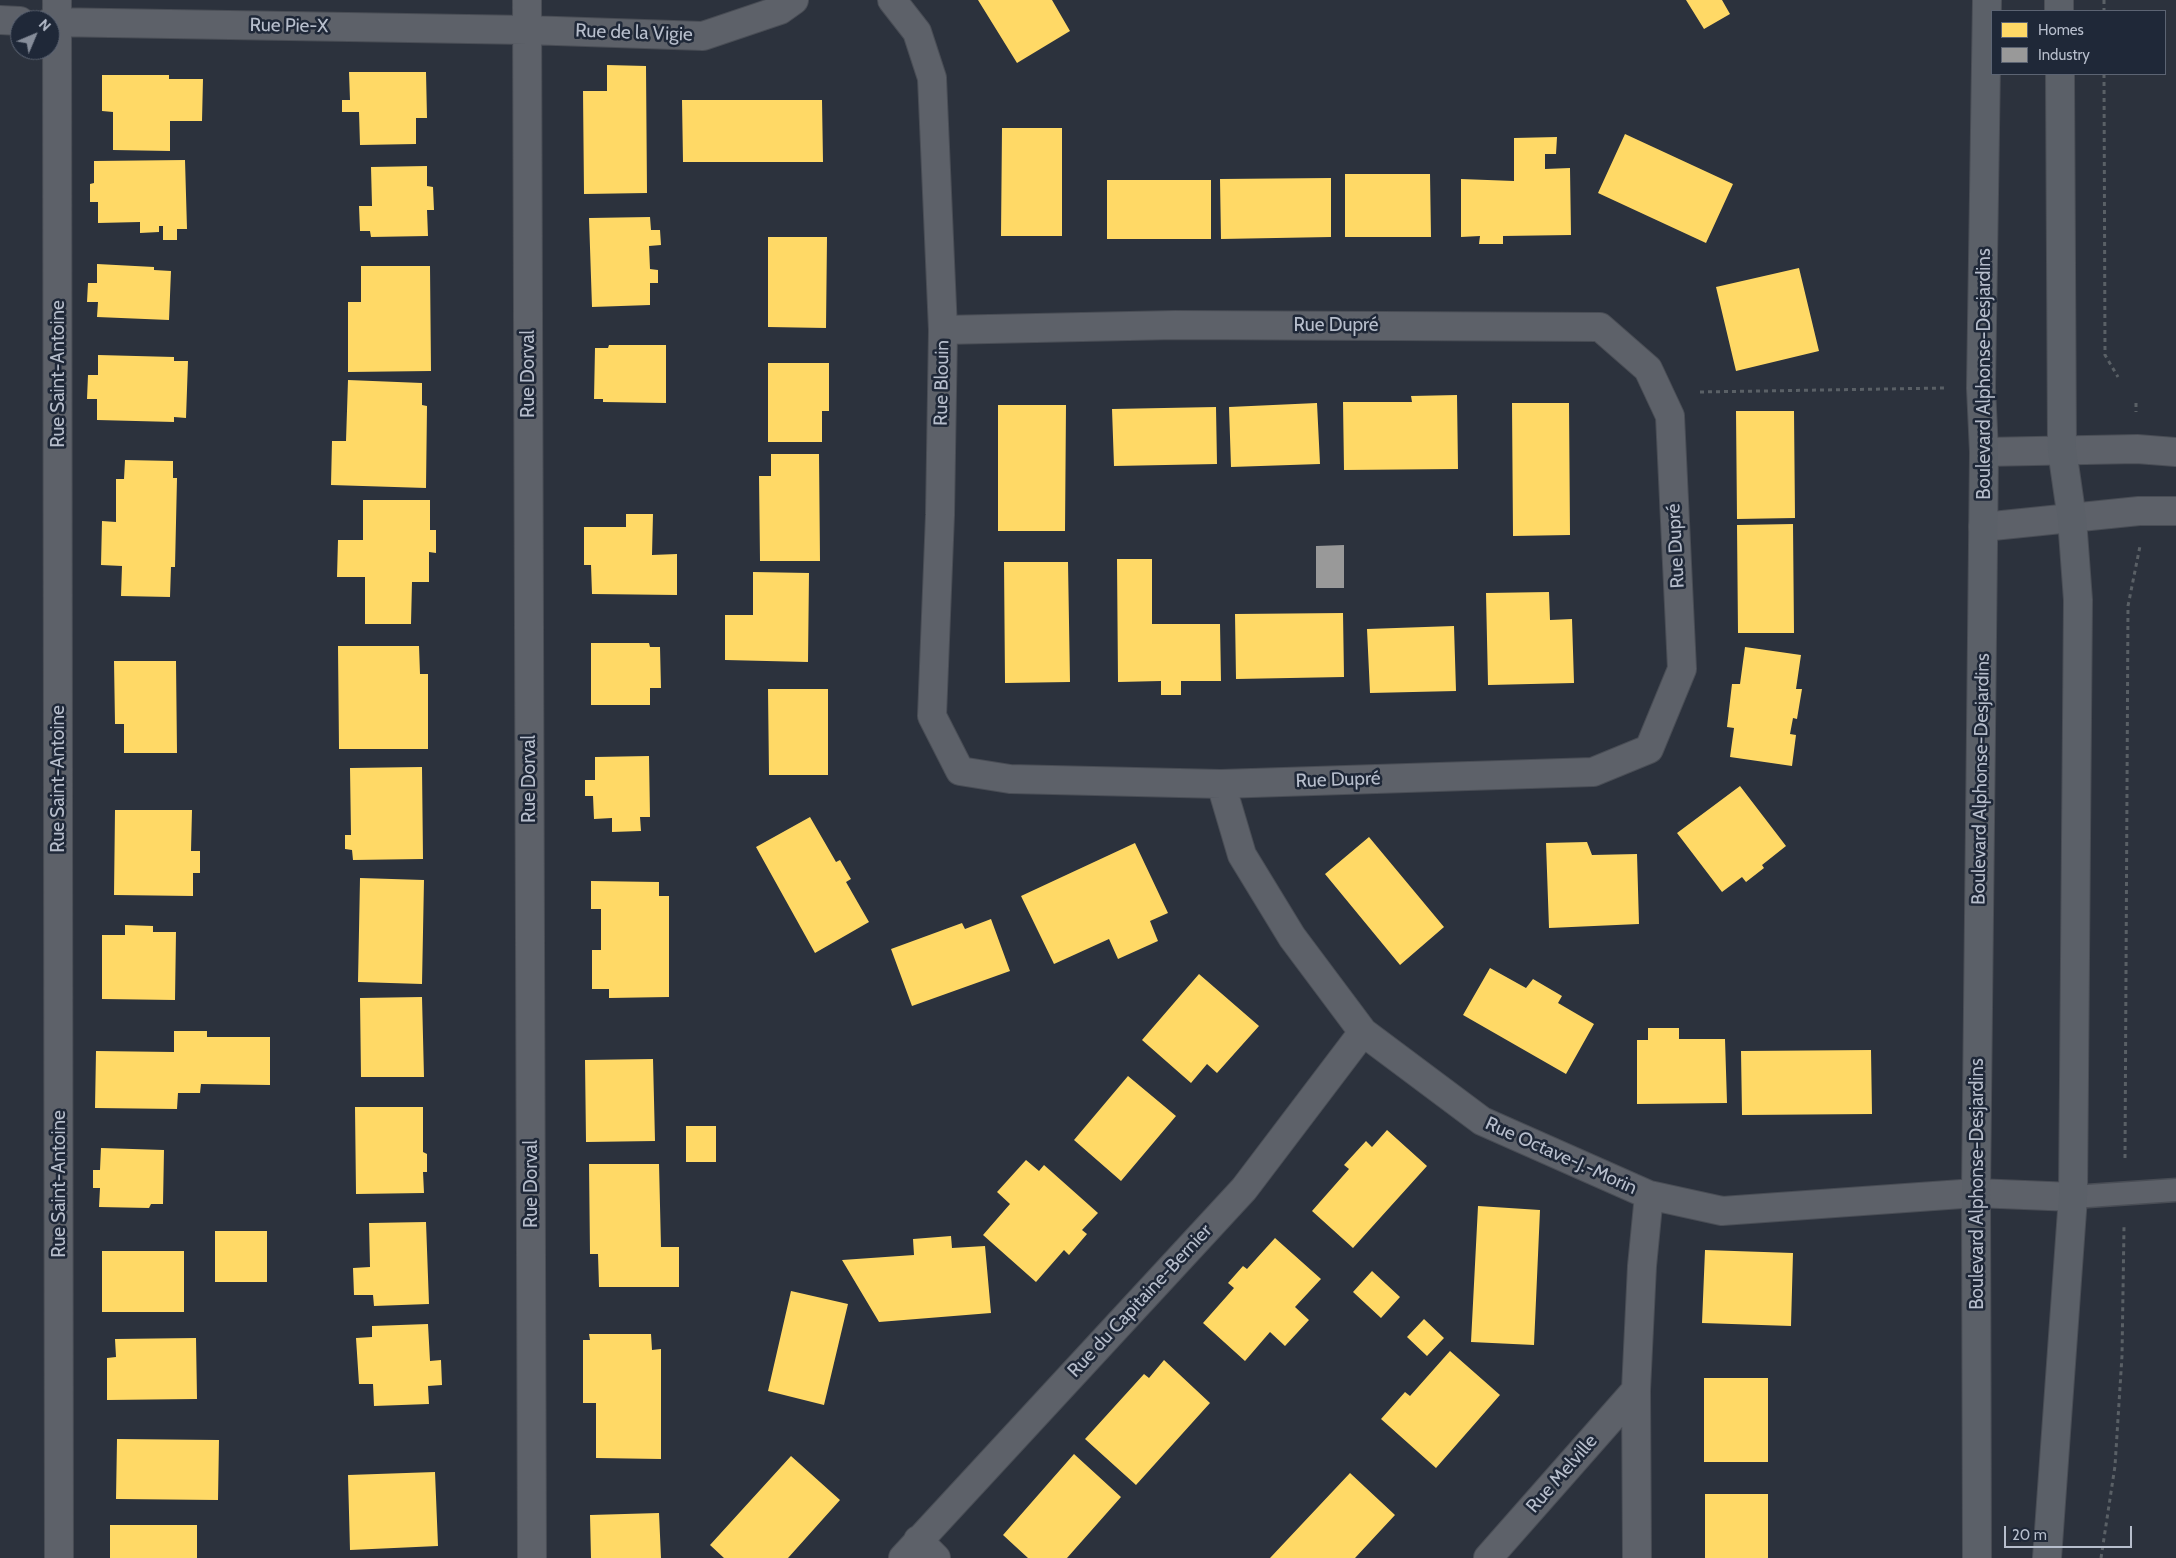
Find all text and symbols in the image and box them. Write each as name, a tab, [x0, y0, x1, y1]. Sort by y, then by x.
north arrow	[10, 10, 60, 60]
legend	[1991, 10, 2166, 75]
street label: Rue Pie-X	[249, 14, 329, 38]
text: N	[35, 15, 55, 35]
street label: Rue de la Vigie	[575, 20, 693, 46]
text: Homes	[2038, 21, 2084, 39]
text: Industry	[2038, 46, 2090, 64]
street label: Boulevard Alphonse-Desjardins	[1973, 248, 1995, 500]
street label: Rue Saint-Antoine	[47, 300, 69, 448]
street label: Rue Dupré	[1294, 314, 1378, 336]
street label: Rue Dorval	[517, 330, 539, 418]
street label: Rue Blouin	[930, 340, 954, 426]
street label: Rue Dupré	[1662, 503, 1690, 589]
street label: Boulevard Alphonse-Desjardins	[1967, 653, 1995, 905]
street label: Rue Saint-Antoine	[47, 705, 69, 853]
street label: Rue Dorval	[518, 735, 540, 823]
street label: Rue Dupré	[1295, 767, 1381, 793]
street label: Boulevard Alphonse-Desjardins	[1966, 1058, 1988, 1310]
street label: Rue Saint-Antoine	[48, 1110, 70, 1258]
street label: Rue Octave-J.-Morin	[1482, 1112, 1640, 1200]
street label: Rue Dorval	[520, 1140, 542, 1228]
street label: Rue du Capitaine-Bernier	[1063, 1220, 1217, 1382]
street label: Rue Melville	[1522, 1430, 1602, 1518]
scale bar	[2006, 1516, 2134, 1548]
text: 20 m	[2012, 1526, 2047, 1544]

